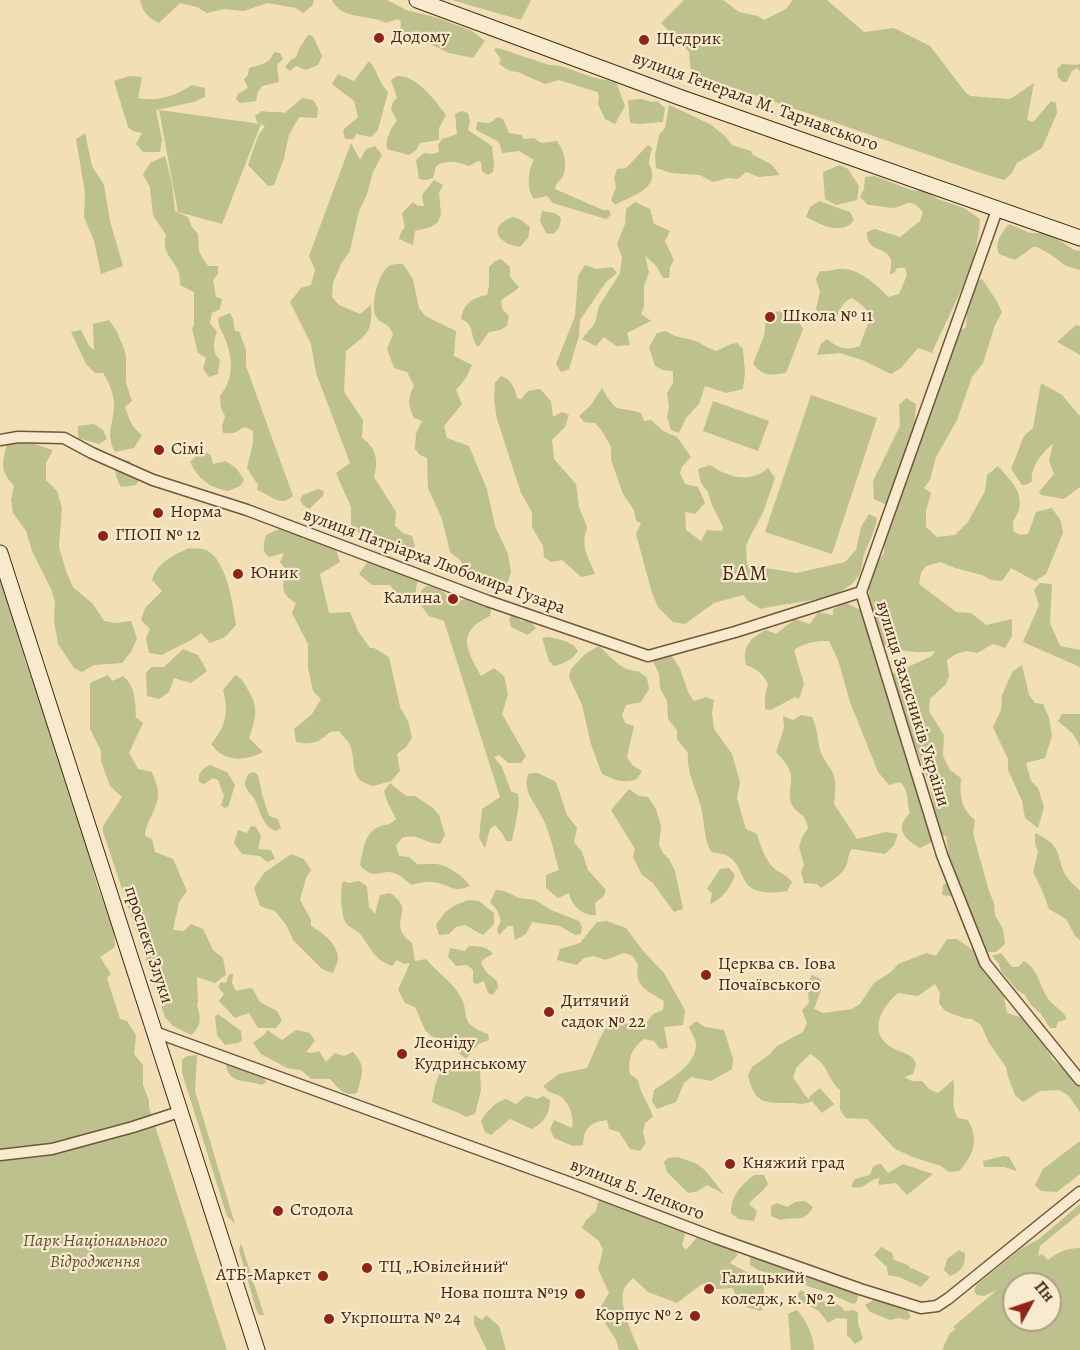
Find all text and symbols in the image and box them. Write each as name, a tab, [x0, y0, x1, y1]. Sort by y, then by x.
place label: Додому	[391, 27, 450, 49]
place label: Щедрик	[656, 29, 721, 51]
marker: Додому	[372, 31, 386, 45]
marker: Щедрик	[637, 33, 651, 47]
street label: вулиця Генерала М. Тарнавського	[629, 47, 881, 157]
place label: Школа № 11	[782, 306, 873, 328]
marker: Школа № 11	[763, 310, 777, 324]
place label: Сімі	[171, 439, 204, 461]
marker: Сімі	[152, 443, 166, 457]
place label: Норма	[170, 502, 222, 524]
street label: вулиця Патріарха Любомира Гузара	[300, 504, 568, 620]
marker: Норма	[151, 506, 165, 520]
place label: ГПОП № 12	[115, 525, 201, 547]
marker: ГПОП № 12	[96, 529, 110, 543]
district label: БАМ	[721, 562, 769, 588]
place label: Юник	[250, 563, 298, 585]
marker: Юник	[231, 567, 245, 581]
place label: Калина	[383, 588, 441, 610]
marker: Калина	[446, 592, 460, 606]
street label: вулиця Захисників України	[870, 599, 954, 809]
street label: проспект Злуки	[119, 883, 177, 1007]
place label: Церква св. Іова Почаївського	[718, 954, 836, 996]
marker: Церква св. Іова Почаївського	[699, 968, 713, 982]
place label: Дитячий садок № 22	[561, 991, 646, 1034]
marker: Дитячий садок № 22	[542, 1005, 556, 1019]
place label: Леоніду Кудринському	[414, 1033, 526, 1076]
marker: Леоніду Кудринському	[395, 1047, 409, 1061]
place label: Княжий град	[742, 1153, 845, 1175]
street label: вулиця Б. Лепкого	[567, 1154, 707, 1226]
marker: Княжий град	[723, 1157, 737, 1171]
place label: Стодола	[290, 1200, 354, 1222]
marker: Стодола	[271, 1204, 285, 1218]
park label: Парк Національного Відродження	[23, 1231, 167, 1274]
place label: ТЦ „Ювілейний“	[379, 1257, 508, 1279]
marker: ТЦ „Ювілейний“	[360, 1261, 374, 1275]
place label: АТБ-Маркет	[216, 1265, 311, 1287]
place label: Галицький коледж, к. № 2	[721, 1268, 835, 1310]
marker: АТБ-Маркет	[316, 1269, 330, 1283]
north arrow	[1002, 1272, 1062, 1332]
text: Пн	[1029, 1277, 1059, 1307]
marker: Галицький коледж, к. № 2	[702, 1282, 716, 1296]
place label: Нова пошта №19	[440, 1283, 568, 1305]
marker: Нова пошта №19	[573, 1287, 587, 1301]
place label: Корпус № 2	[595, 1305, 683, 1327]
place label: Укрпошта № 24	[341, 1308, 461, 1330]
marker: Корпус № 2	[688, 1309, 702, 1323]
marker: Укрпошта № 24	[322, 1312, 336, 1326]

